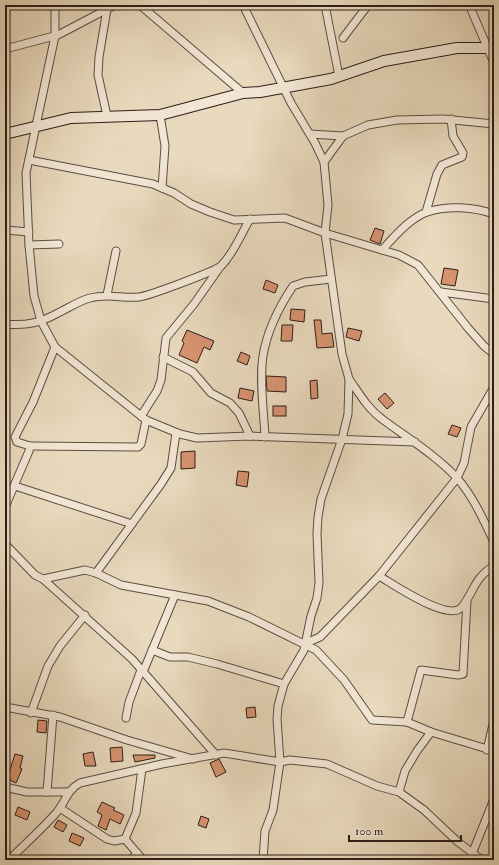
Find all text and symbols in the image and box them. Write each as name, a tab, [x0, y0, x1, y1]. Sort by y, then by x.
scale bar	[349, 817, 461, 843]
text: 100 m	[355, 824, 384, 839]

